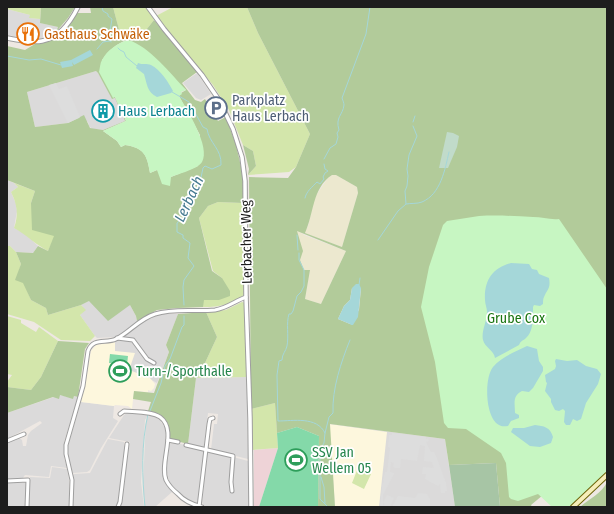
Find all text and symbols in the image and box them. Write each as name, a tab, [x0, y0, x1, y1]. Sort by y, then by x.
restaurant icon: Gasthaus Schwäke	[15, 21, 41, 47]
place label: Gasthaus Schwäke	[44, 26, 150, 43]
place label: Parkplatz Haus Lerbach	[232, 92, 309, 125]
parking icon: Parkplatz Haus Lerbach	[203, 95, 229, 121]
building icon: Haus Lerbach	[90, 98, 116, 124]
place label: Haus Lerbach	[118, 103, 195, 120]
water label: Lerbach	[171, 173, 207, 225]
street label: Lerbacher Weg	[237, 199, 256, 284]
park label: Grube Cox	[487, 310, 546, 327]
sports icon: Turn-/Sporthalle	[107, 358, 133, 384]
place label: Turn-/Sporthalle	[136, 363, 232, 380]
place label: SSV Jan Wellem 05	[312, 444, 371, 477]
sports icon: SSV Jan Wellem 05	[283, 447, 309, 473]

